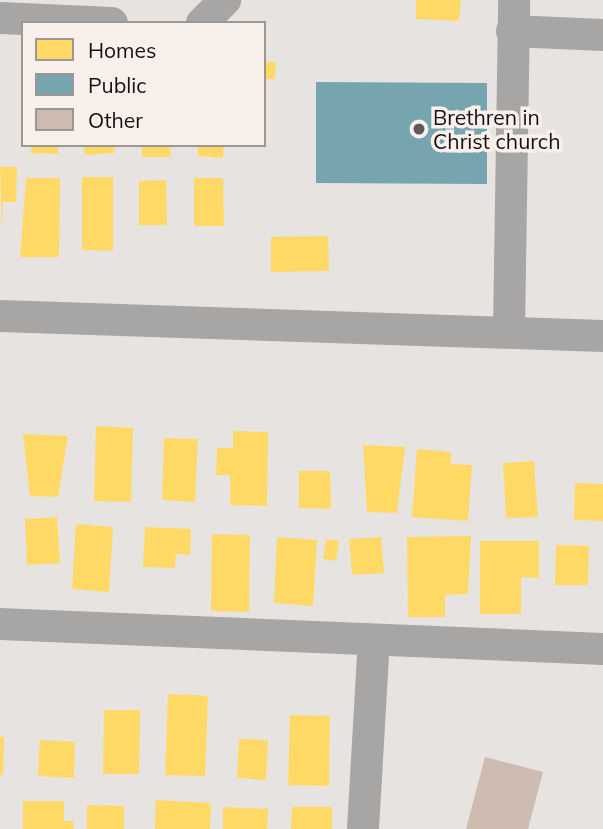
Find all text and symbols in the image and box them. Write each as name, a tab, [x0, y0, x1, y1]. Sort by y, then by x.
legend	[21, 21, 266, 147]
text: Homes	[88, 37, 156, 63]
text: Public	[88, 72, 147, 98]
place label: Brethren in Christ church	[433, 104, 560, 154]
text: Other	[88, 107, 143, 133]
marker: Brethren in Christ church	[411, 121, 427, 137]

